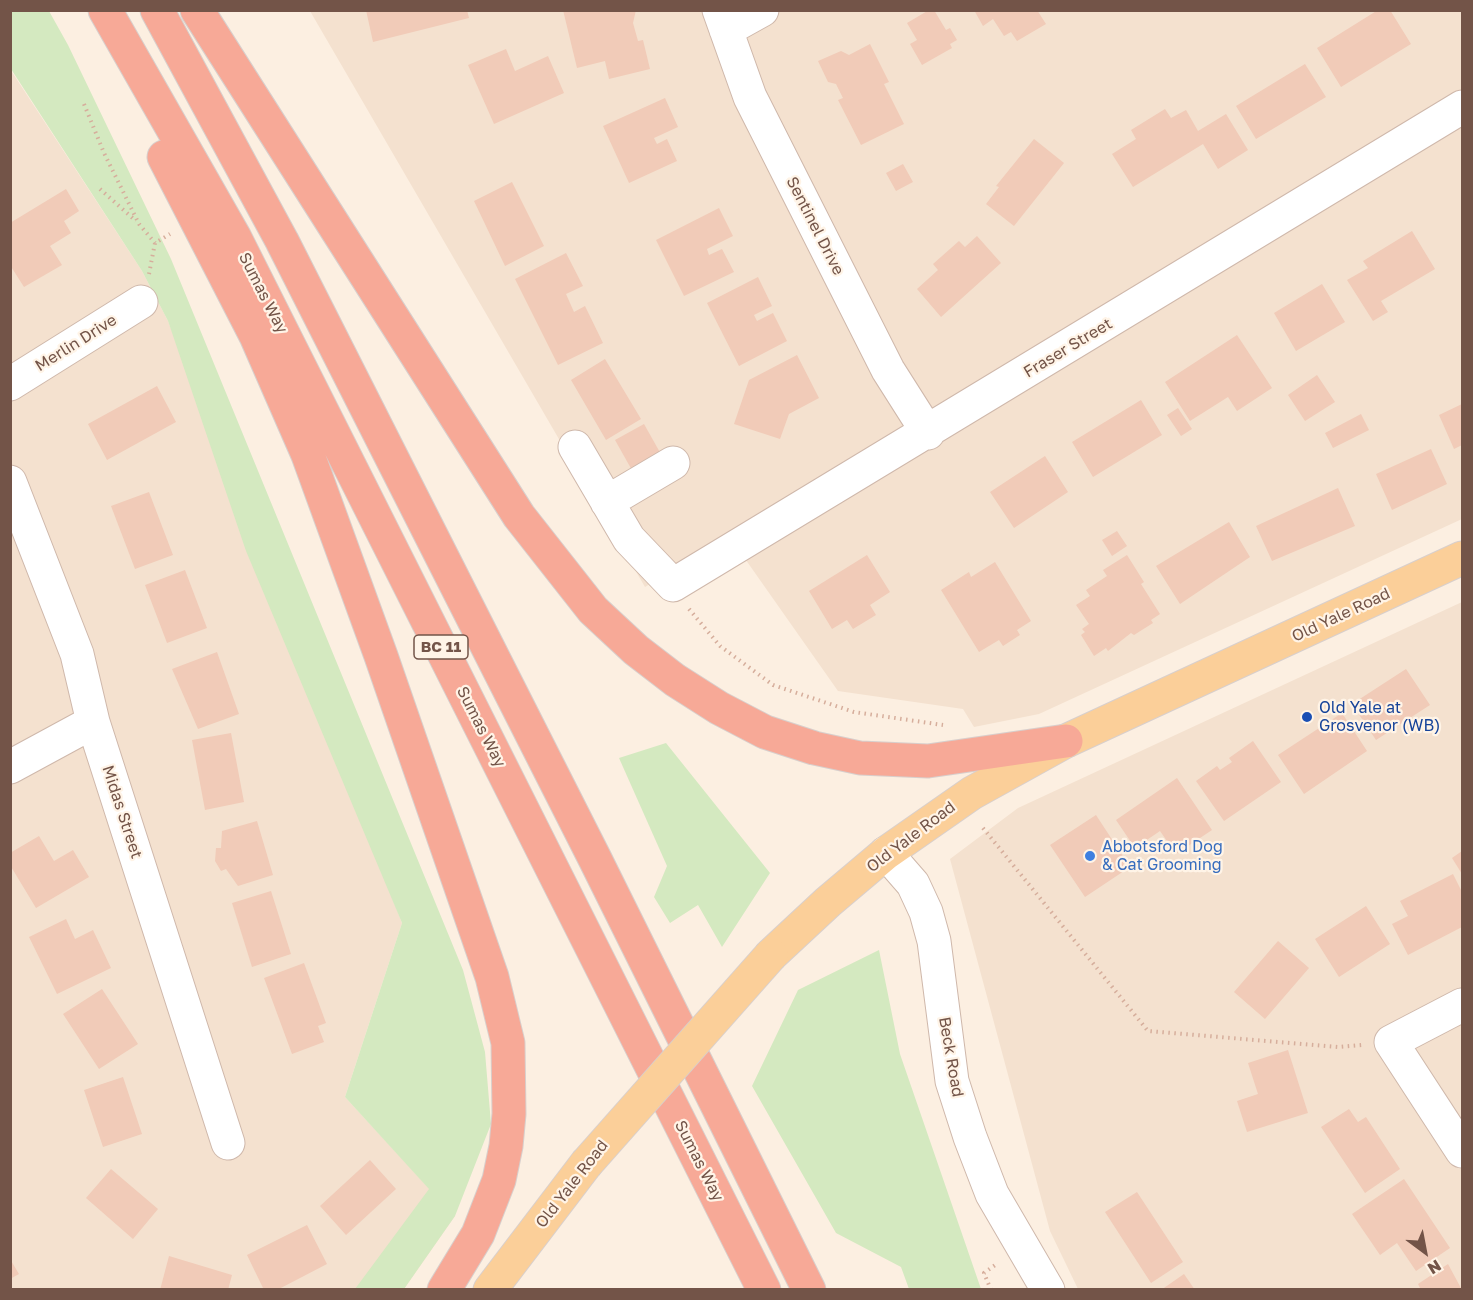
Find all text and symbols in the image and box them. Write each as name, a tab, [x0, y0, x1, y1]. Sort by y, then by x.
street label: Sentinel Drive	[782, 174, 848, 278]
street label: Sumas Way	[234, 249, 292, 337]
street label: Merlin Drive	[32, 310, 120, 376]
street label: Fraser Street	[1020, 314, 1116, 382]
street label: Old Yale Road	[1289, 584, 1393, 646]
road number: BC 11	[414, 635, 468, 659]
street label: Sumas Way	[452, 683, 510, 771]
place label: Old Yale at Grosvenor (WB)	[1319, 698, 1440, 736]
marker: Old Yale at Grosvenor (WB)	[1300, 710, 1314, 724]
street label: Midas Street	[98, 763, 146, 861]
street label: Old Yale Road	[863, 797, 959, 877]
place label: Abbotsford Dog & Cat Grooming	[1102, 837, 1223, 875]
marker: Abbotsford Dog & Cat Grooming	[1083, 849, 1097, 863]
street label: Beck Road	[935, 1015, 967, 1099]
street label: Sumas Way	[670, 1117, 728, 1205]
street label: Old Yale Road	[532, 1136, 612, 1232]
north arrow	[1395, 1222, 1455, 1282]
text: N	[1424, 1256, 1445, 1279]

